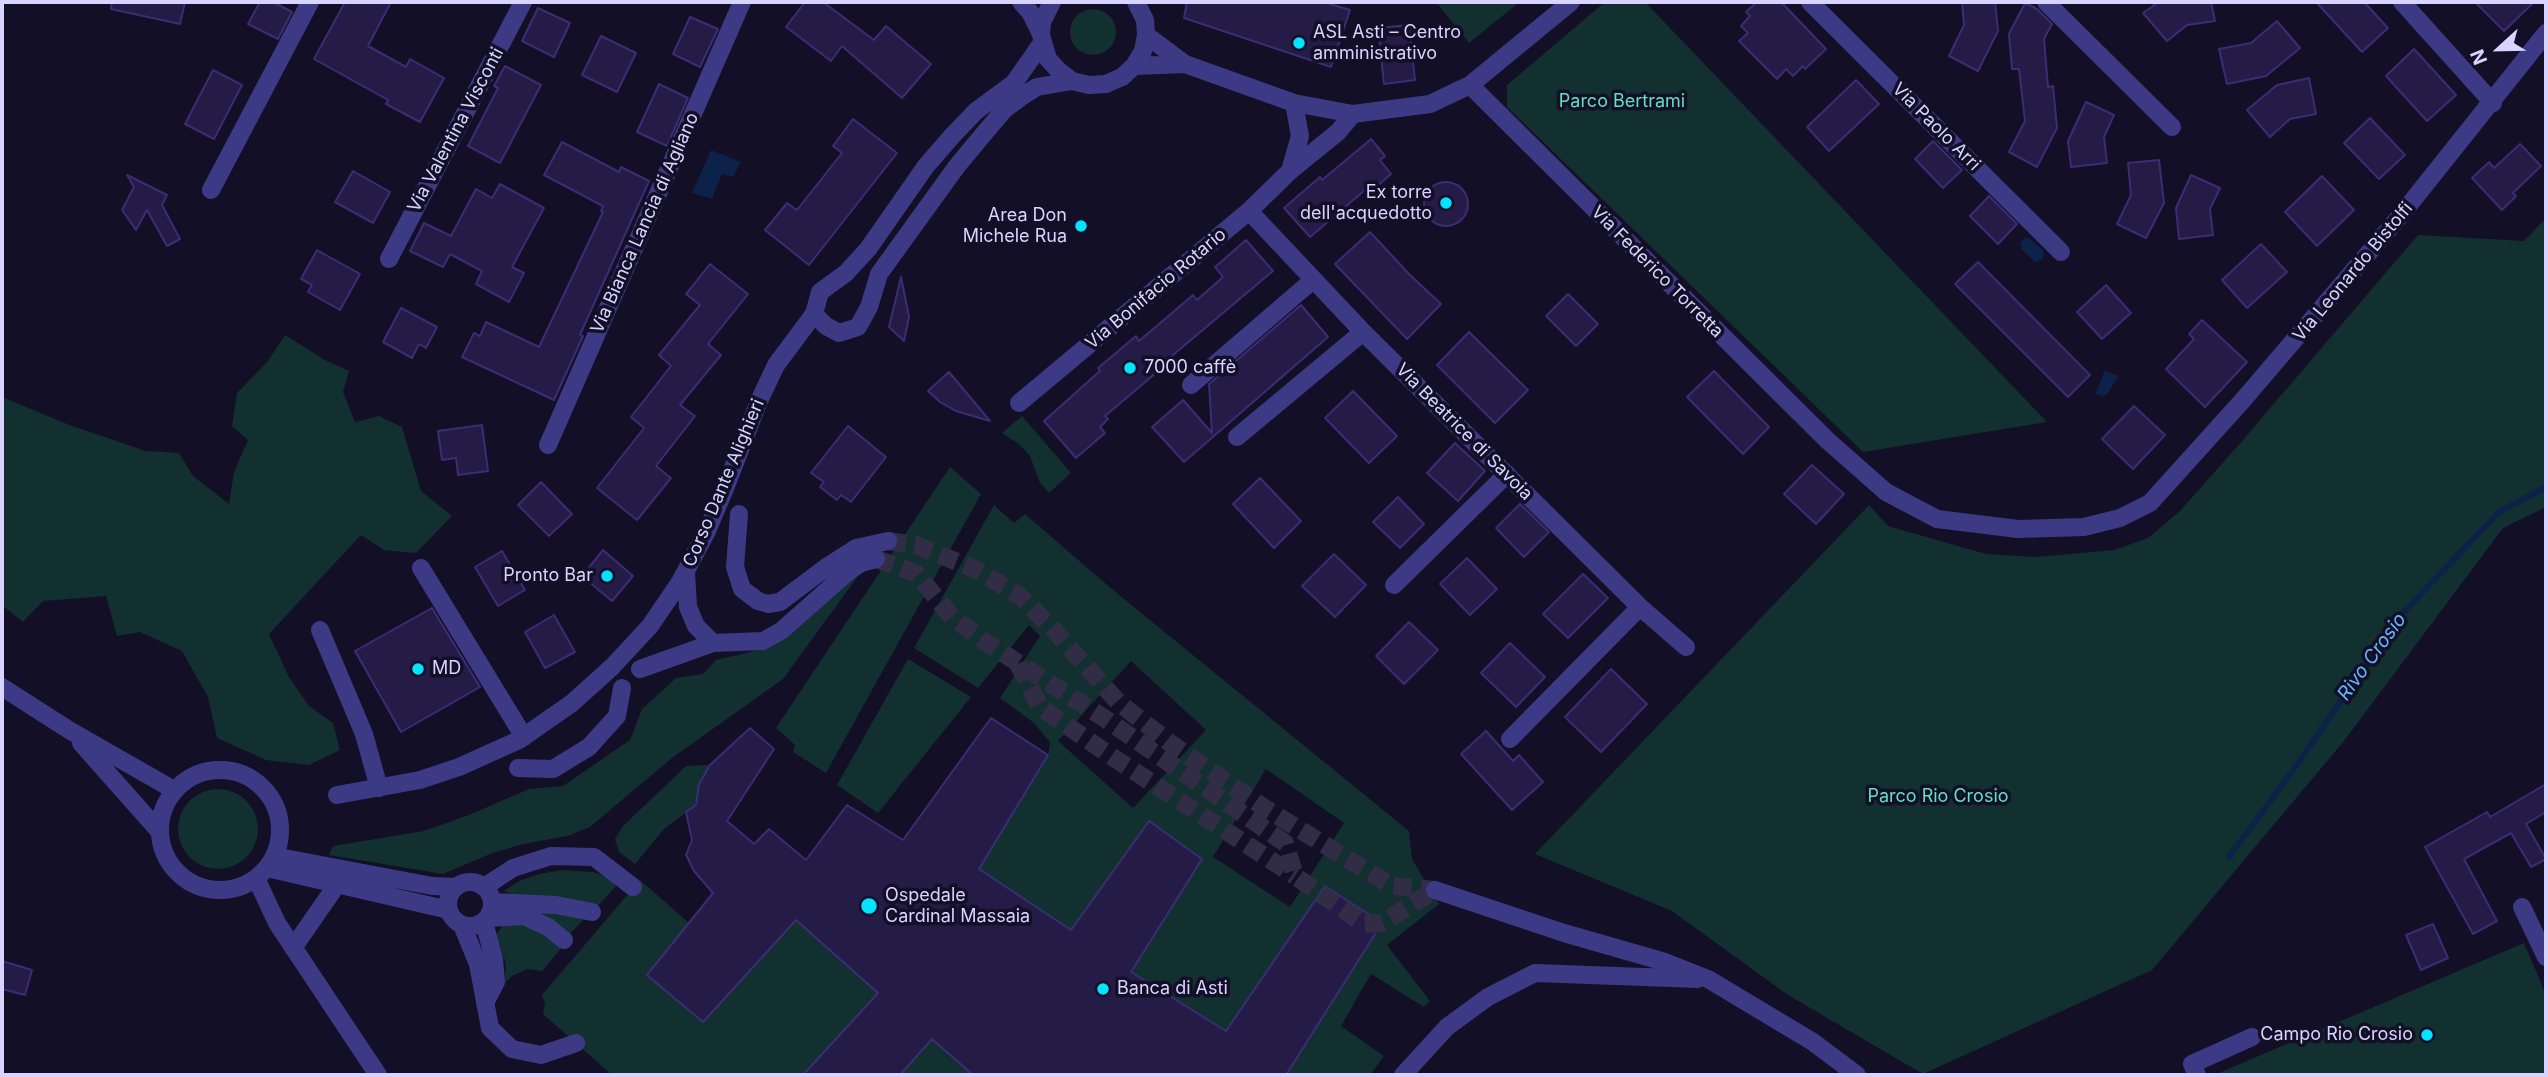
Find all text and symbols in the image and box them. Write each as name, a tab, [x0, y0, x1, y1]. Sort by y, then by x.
north arrow	[2464, 14, 2534, 84]
place label: ASL Asti – Centro amministrativo	[1313, 22, 1461, 64]
marker: ASL Asti – Centro amministrativo	[1291, 35, 1307, 51]
street label: Via Valentina Visconti	[403, 44, 509, 216]
text: N	[2466, 46, 2492, 68]
street label: Via Paolo Arri	[1888, 79, 1984, 175]
park label: Parco Bertrami	[1559, 91, 1685, 113]
street label: Via Bianca Lancia di Agliano	[586, 109, 704, 337]
place label: Ex torre dell'acquedotto	[1300, 182, 1432, 224]
marker: Ex torre dell'acquedotto	[1438, 195, 1454, 211]
street label: Via Leonardo Bistolfi	[2288, 198, 2418, 346]
street label: Via Federico Torretta	[1586, 201, 1728, 343]
place label: Area Don Michele Rua	[963, 205, 1067, 248]
marker: Area Don Michele Rua	[1073, 218, 1089, 234]
street label: Via Bonifacio Rotario	[1081, 224, 1231, 354]
place label: 7000 caffè	[1144, 357, 1236, 379]
street label: Via Beatrice di Savoia	[1391, 359, 1537, 505]
marker: 7000 caffè	[1122, 360, 1138, 376]
street label: Corso Dante Alighieri	[679, 396, 769, 570]
place label: Pronto Bar	[503, 565, 593, 587]
marker: Pronto Bar	[599, 568, 615, 584]
water label: Rivo Crosio	[2333, 609, 2411, 705]
place label: MD	[432, 658, 461, 680]
marker: MD	[410, 661, 426, 677]
park label: Parco Rio Crosio	[1867, 786, 2009, 808]
place label: Ospedale Cardinal Massaia	[885, 885, 1030, 928]
marker: Ospedale Cardinal Massaia	[859, 896, 879, 916]
place label: Banca di Asti	[1117, 978, 1228, 1000]
marker: Banca di Asti	[1095, 981, 1111, 997]
place label: Campo Rio Crosio	[2260, 1024, 2413, 1046]
marker: Campo Rio Crosio	[2419, 1027, 2435, 1043]

